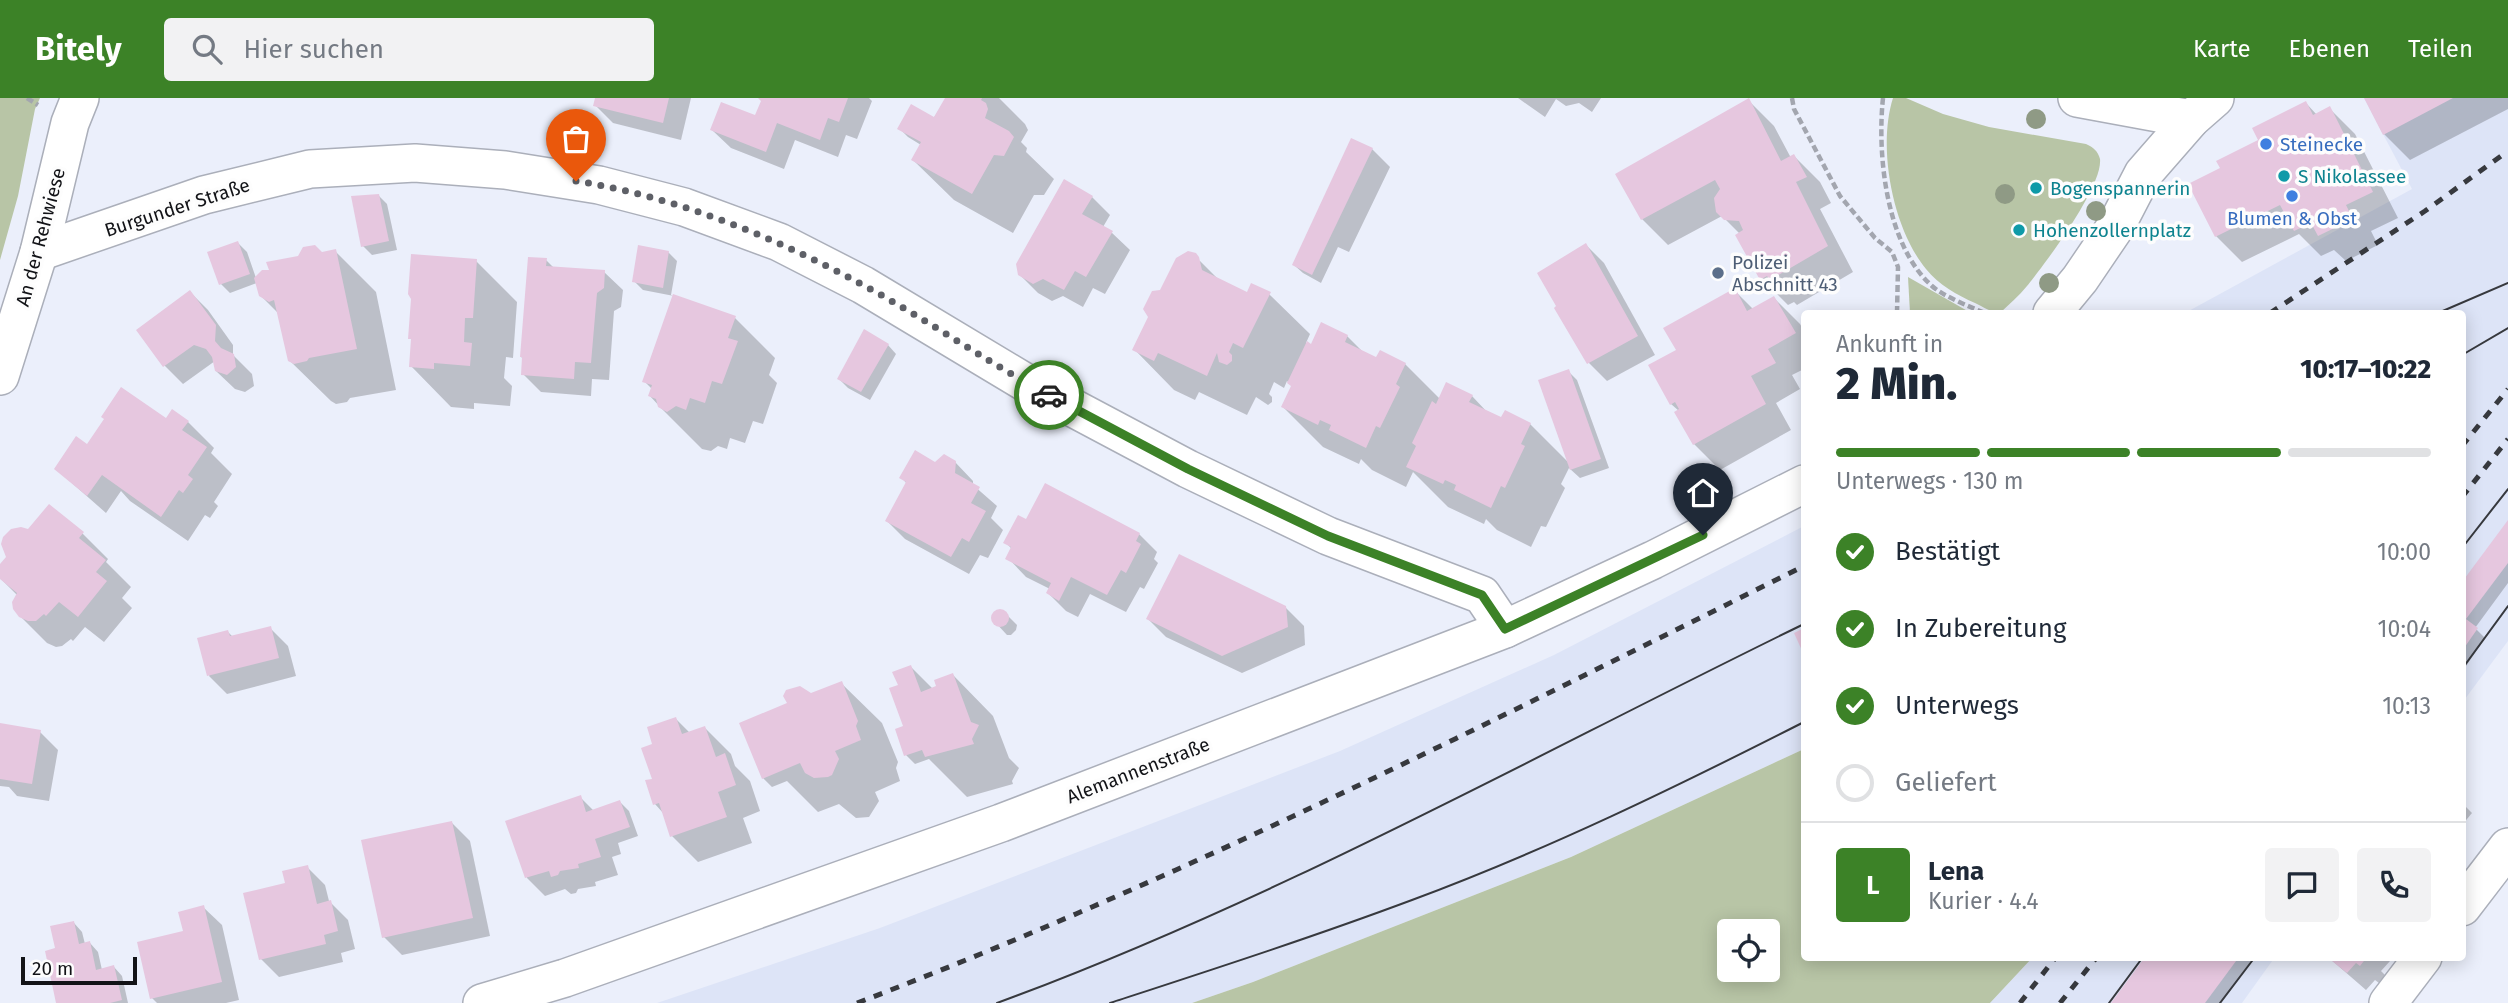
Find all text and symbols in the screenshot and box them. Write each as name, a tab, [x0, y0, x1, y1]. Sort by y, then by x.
search box	[164, 18, 654, 81]
text: Bitely	[35, 29, 122, 69]
icon: search	[188, 30, 226, 68]
text: Hier suchen	[244, 34, 384, 65]
text: Karte	[2193, 35, 2251, 63]
text: Ebenen	[2289, 35, 2370, 63]
text: Teilen	[2408, 35, 2473, 63]
pin	[546, 109, 606, 181]
icon: bag	[557, 120, 595, 158]
place label: Steinecke	[2280, 133, 2363, 156]
marker: Steinecke	[2258, 136, 2274, 152]
street label: An der Rehwiese	[11, 165, 70, 309]
place label: S Nikolassee	[2298, 165, 2406, 188]
marker: S Nikolassee	[2276, 168, 2292, 184]
street label: Burgunder Straße	[102, 173, 253, 242]
place label: Bogenspannerin	[2050, 177, 2190, 200]
marker: Bogenspannerin	[2028, 180, 2044, 196]
marker: Blumen & Obst	[2284, 188, 2300, 204]
place label: Blumen & Obst	[2227, 207, 2357, 230]
place label: Hohenzollernplatz	[2033, 219, 2191, 242]
marker: Hohenzollernplatz	[2011, 222, 2027, 238]
place label: Polizei Abschnitt 43	[1732, 251, 1838, 296]
marker: Polizei Abschnitt 43	[1710, 265, 1726, 281]
text: Ankunft in	[1836, 330, 1943, 358]
text: 10:17–10:22	[2300, 354, 2431, 385]
text: 2 Min.	[1836, 356, 1957, 411]
courier	[1014, 360, 1084, 430]
icon: car	[1030, 376, 1068, 414]
pin	[1673, 463, 1733, 535]
text: Unterwegs · 130 m	[1836, 467, 2023, 495]
icon: home	[1684, 474, 1722, 512]
icon: check	[1836, 533, 1874, 571]
text: Bestätigt	[1895, 536, 2000, 567]
text: 10:00	[2377, 538, 2431, 566]
icon: check	[1836, 610, 1874, 648]
text: In Zubereitung	[1895, 613, 2067, 644]
text: 10:04	[2378, 615, 2431, 643]
icon: check	[1836, 687, 1874, 725]
text: Unterwegs	[1895, 690, 2019, 721]
text: 10:13	[2382, 692, 2431, 720]
street label: Alemannenstraße	[1063, 733, 1213, 808]
text: Geliefert	[1895, 767, 1997, 798]
button: chat	[2265, 848, 2339, 922]
button: phone	[2357, 848, 2431, 922]
text: Lena	[1928, 856, 1984, 887]
text: L	[1866, 870, 1880, 901]
text: Kurier · 4.4	[1928, 887, 2038, 915]
map controls	[1717, 919, 1780, 982]
button: locate	[1717, 919, 1780, 982]
scale bar	[21, 954, 136, 986]
text: 20 m	[32, 957, 73, 980]

